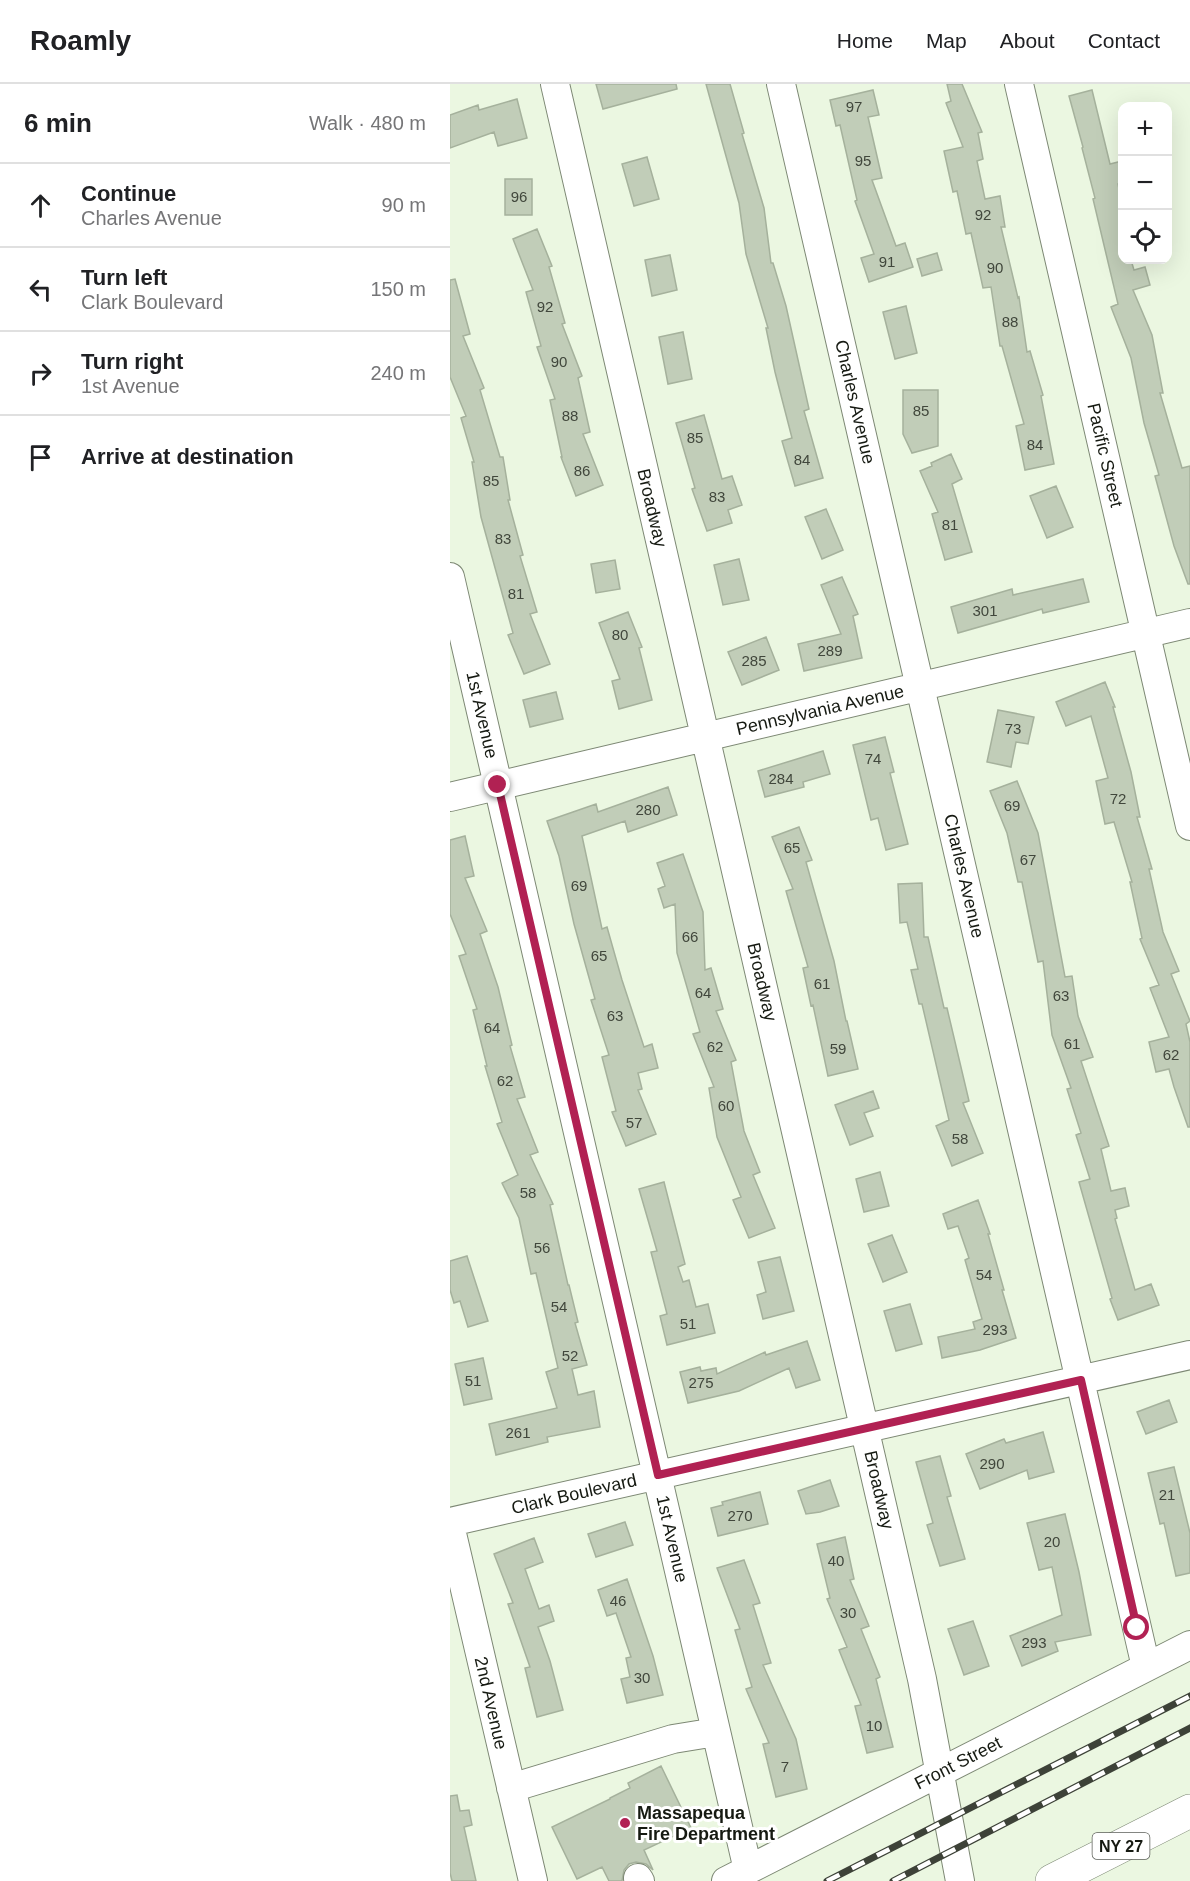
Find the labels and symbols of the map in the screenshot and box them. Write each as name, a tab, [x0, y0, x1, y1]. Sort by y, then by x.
house number: 97	[846, 98, 862, 115]
house number: 95	[855, 152, 871, 169]
house number: 96	[511, 188, 527, 205]
house number: 92	[975, 206, 991, 223]
house number: 91	[879, 253, 895, 270]
house number: 90	[987, 259, 1003, 276]
house number: 92	[537, 298, 553, 315]
house number: 88	[1002, 313, 1018, 330]
street label: Charles Avenue	[831, 338, 879, 466]
house number: 90	[551, 353, 567, 370]
street label: Pacific Street	[1083, 401, 1127, 509]
house number: 85	[913, 402, 929, 419]
house number: 88	[562, 407, 578, 424]
house number: 85	[687, 429, 703, 446]
house number: 84	[1027, 436, 1043, 453]
house number: 84	[794, 451, 810, 468]
house number: 86	[574, 462, 590, 479]
street label: Broadway	[633, 467, 671, 549]
house number: 85	[483, 472, 499, 489]
house number: 83	[709, 488, 725, 505]
house number: 81	[942, 516, 958, 533]
house number: 83	[495, 530, 511, 547]
house number: 81	[508, 585, 524, 602]
house number: 301	[972, 602, 998, 619]
house number: 80	[612, 626, 628, 643]
house number: 289	[817, 642, 843, 659]
house number: 285	[741, 652, 767, 669]
street label: 1st Avenue	[462, 670, 502, 760]
street label: Pennsylvania Avenue	[734, 681, 906, 739]
house number: 73	[1005, 720, 1021, 737]
house number: 74	[865, 750, 881, 767]
house number: 284	[768, 770, 794, 787]
route end	[484, 771, 510, 797]
house number: 72	[1110, 790, 1126, 807]
house number: 69	[1004, 797, 1020, 814]
house number: 280	[635, 801, 661, 818]
street label: Charles Avenue	[940, 812, 988, 940]
house number: 65	[784, 839, 800, 856]
house number: 67	[1020, 851, 1036, 868]
house number: 69	[571, 877, 587, 894]
house number: 66	[682, 928, 698, 945]
street label: Broadway	[743, 941, 781, 1023]
house number: 65	[591, 947, 607, 964]
house number: 61	[814, 975, 830, 992]
house number: 64	[695, 984, 711, 1001]
house number: 63	[1053, 987, 1069, 1004]
house number: 63	[607, 1007, 623, 1024]
house number: 64	[484, 1019, 500, 1036]
house number: 61	[1064, 1035, 1080, 1052]
house number: 62	[707, 1038, 723, 1055]
house number: 59	[830, 1040, 846, 1057]
house number: 62	[1163, 1046, 1179, 1063]
house number: 62	[497, 1072, 513, 1089]
house number: 60	[718, 1097, 734, 1114]
house number: 57	[626, 1114, 642, 1131]
house number: 58	[952, 1130, 968, 1147]
house number: 58	[520, 1184, 536, 1201]
house number: 56	[534, 1239, 550, 1256]
house number: 54	[976, 1266, 992, 1283]
house number: 54	[551, 1298, 567, 1315]
house number: 51	[680, 1315, 696, 1332]
house number: 293	[982, 1321, 1008, 1338]
house number: 52	[562, 1347, 578, 1364]
house number: 51	[465, 1372, 481, 1389]
house number: 275	[688, 1374, 714, 1391]
house number: 261	[505, 1424, 531, 1441]
street label: Broadway	[860, 1449, 898, 1531]
house number: 290	[979, 1455, 1005, 1472]
street label: Clark Boulevard	[509, 1470, 639, 1518]
house number: 21	[1159, 1486, 1175, 1503]
street label: 1st Avenue	[652, 1494, 692, 1584]
house number: 270	[727, 1507, 753, 1524]
house number: 20	[1044, 1533, 1060, 1550]
house number: 40	[828, 1552, 844, 1569]
house number: 46	[610, 1592, 626, 1609]
house number: 30	[840, 1604, 856, 1621]
route start	[1123, 1614, 1149, 1640]
house number: 293	[1021, 1634, 1047, 1651]
street label: 2nd Avenue	[471, 1655, 511, 1751]
house number: 30	[634, 1669, 650, 1686]
house number: 10	[866, 1717, 882, 1734]
street label: Front Street	[911, 1733, 1005, 1793]
house number: 7	[781, 1758, 789, 1775]
place label: Massapequa Fire Department	[637, 1803, 775, 1844]
marker: Massapequa Fire Department	[618, 1816, 632, 1830]
road number: NY 27	[1092, 1833, 1150, 1859]

